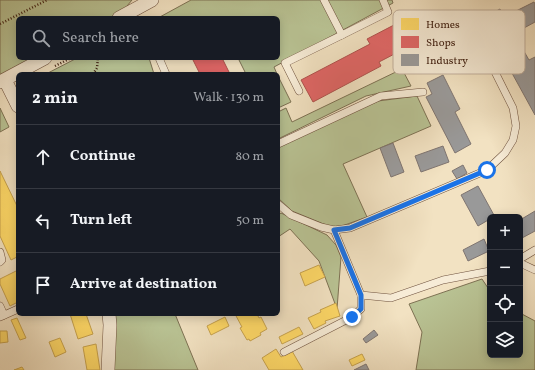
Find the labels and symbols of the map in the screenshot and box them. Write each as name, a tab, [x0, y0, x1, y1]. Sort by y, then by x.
legend	[393, 10, 525, 74]
text: Homes	[426, 18, 460, 33]
text: Shops	[426, 36, 456, 51]
text: Industry	[426, 54, 468, 69]
route start	[478, 161, 496, 179]
route end	[343, 308, 361, 326]

